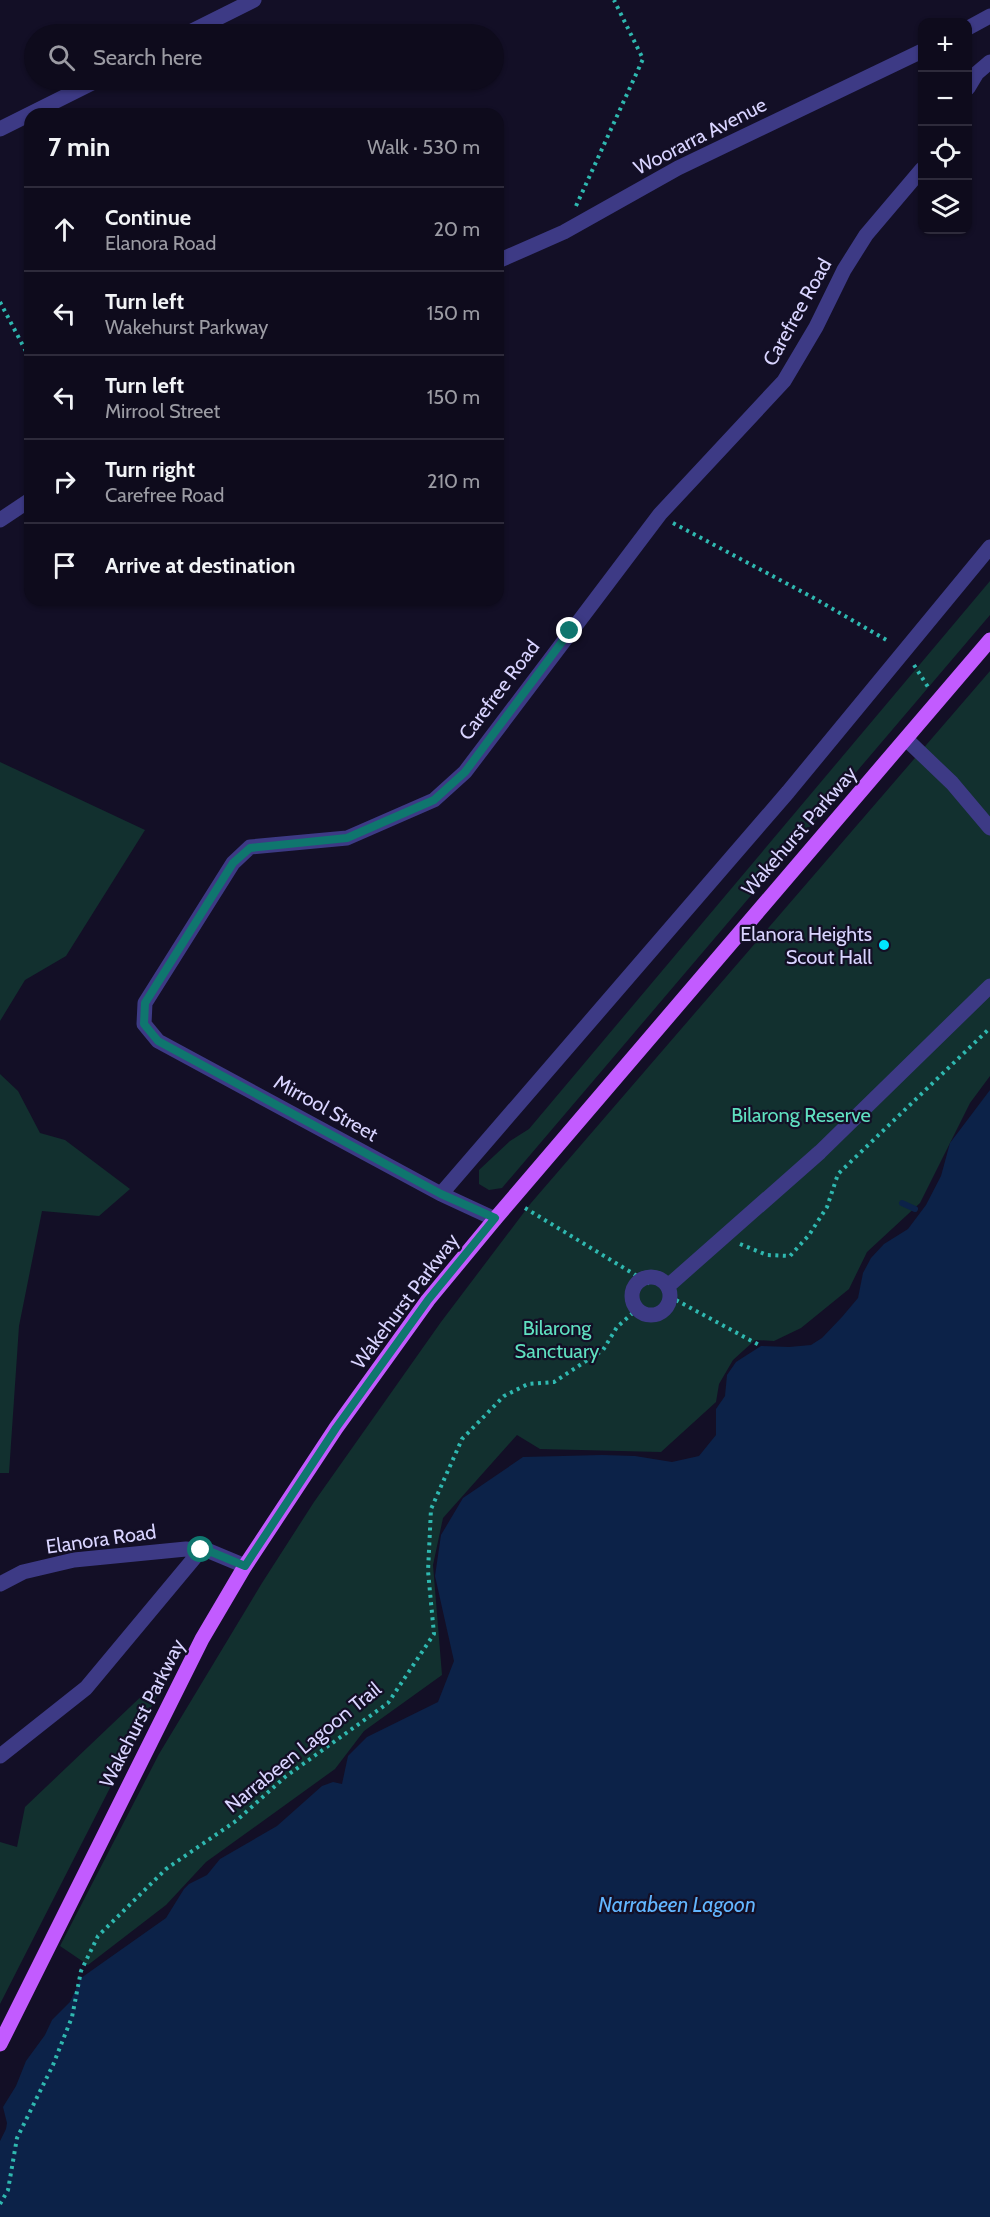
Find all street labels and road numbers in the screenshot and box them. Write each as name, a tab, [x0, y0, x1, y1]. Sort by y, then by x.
street label: Woorarra Avenue	[630, 92, 770, 180]
street label: Carefree Road	[758, 254, 836, 370]
street label: Carefree Road	[454, 635, 544, 745]
street label: Wakehurst Parkway	[736, 761, 862, 901]
street label: Mirrool Street	[270, 1070, 382, 1147]
street label: Wakehurst Parkway	[346, 1229, 464, 1373]
street label: Elanora Road	[44, 1519, 158, 1559]
street label: Wakehurst Parkway	[94, 1635, 190, 1791]
street label: Narrabeen Lagoon Trail	[220, 1677, 386, 1817]

